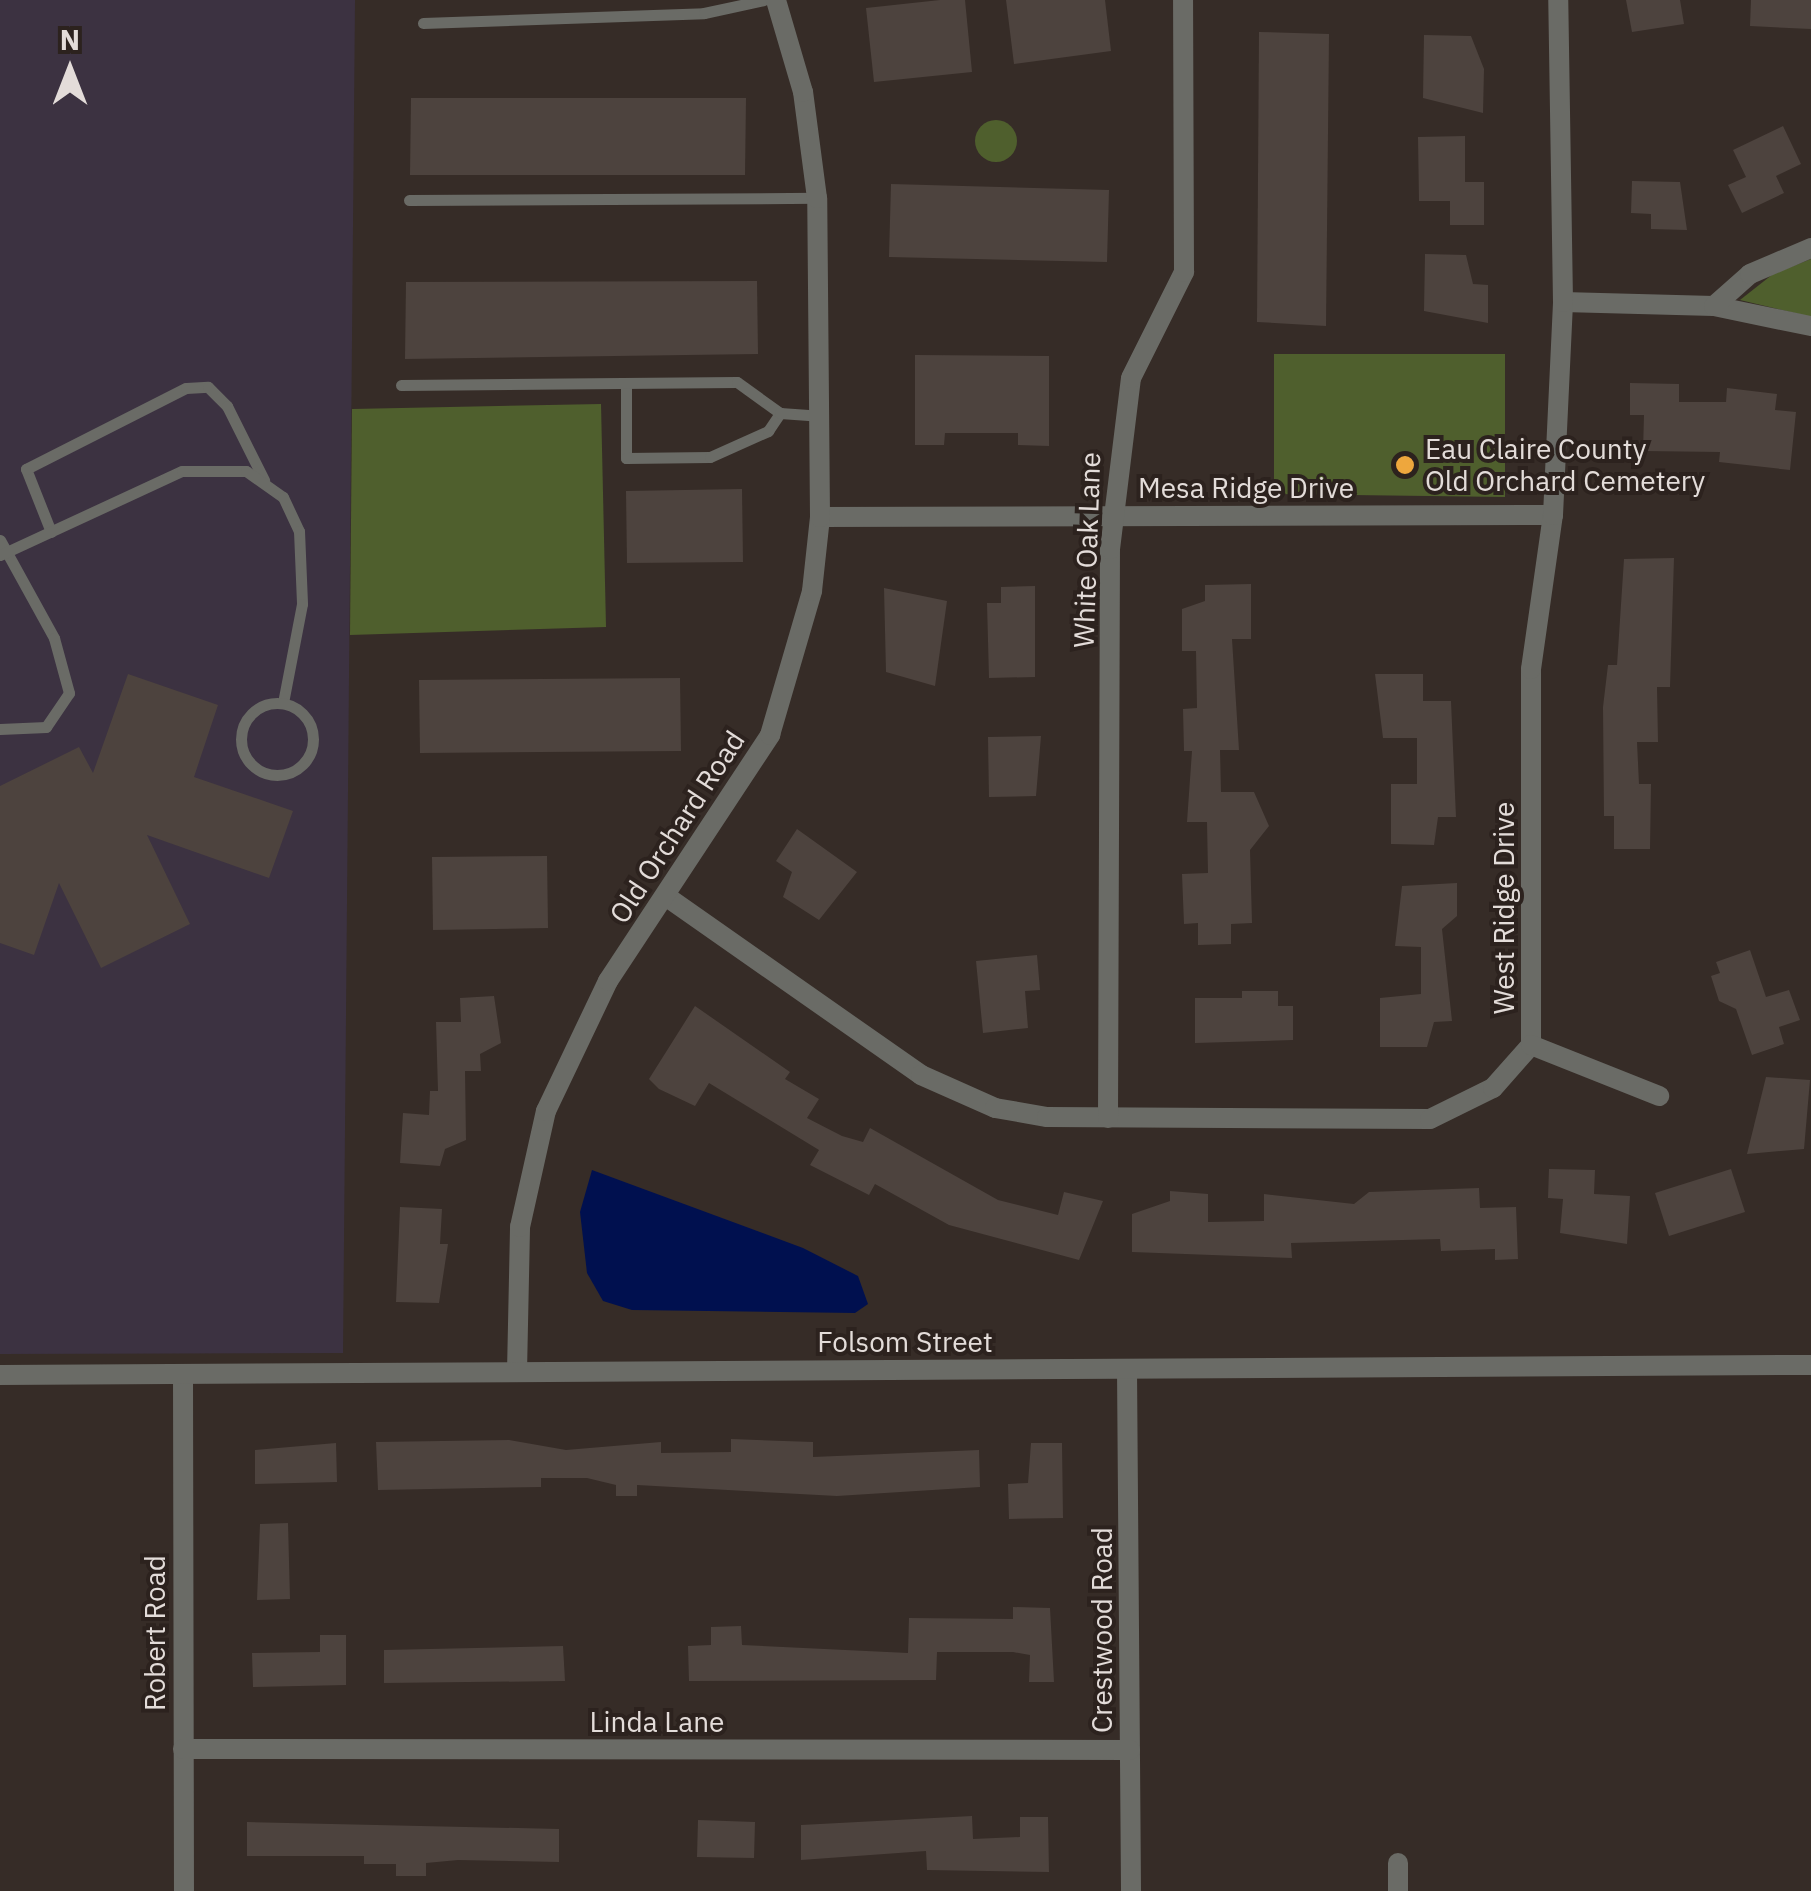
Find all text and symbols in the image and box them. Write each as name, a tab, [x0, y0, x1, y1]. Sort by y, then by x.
north arrow	[20, 20, 120, 120]
text: N	[60, 21, 80, 58]
place label: Eau Claire County Old Orchard Cemetery	[1425, 432, 1705, 498]
street label: White Oak Lane	[1067, 452, 1107, 648]
marker: Eau Claire County Old Orchard Cemetery	[1394, 454, 1416, 476]
street label: Mesa Ridge Drive	[1138, 471, 1354, 505]
street label: Old Orchard Road	[602, 725, 752, 929]
street label: West Ridge Drive	[1487, 802, 1521, 1014]
street label: Folsom Street	[817, 1325, 993, 1359]
street label: Crestwood Road	[1085, 1527, 1119, 1733]
street label: Robert Road	[138, 1555, 172, 1711]
street label: Linda Lane	[590, 1705, 724, 1739]

